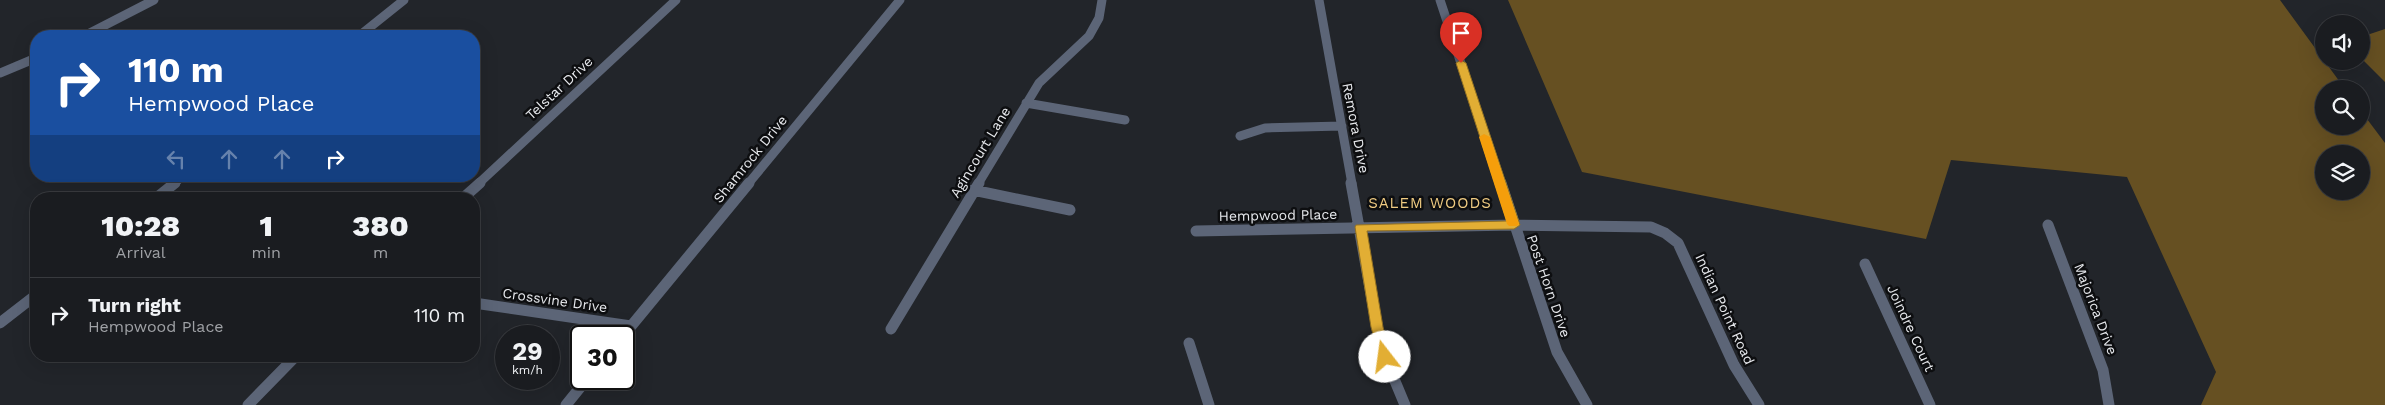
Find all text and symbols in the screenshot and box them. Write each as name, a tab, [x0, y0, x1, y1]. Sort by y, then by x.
pin	[1440, 12, 1482, 63]
map controls	[2315, 15, 2370, 200]
button: sound	[2315, 15, 2370, 70]
icon: arrive	[1447, 19, 1475, 47]
text: 110 m	[128, 49, 224, 91]
icon: right	[45, 50, 110, 115]
street label: Telstar Drive	[522, 53, 596, 123]
button: search	[2315, 80, 2370, 135]
street label: Remora Drive	[1339, 82, 1373, 174]
text: Hempwood Place	[128, 91, 314, 116]
street label: Agincourt Lane	[947, 104, 1013, 200]
street label: Shamrock Drive	[710, 112, 790, 206]
icon: left	[162, 145, 190, 173]
icon: ahead	[215, 145, 243, 173]
icon: ahead	[268, 145, 296, 173]
icon: right	[321, 145, 349, 173]
button: layers	[2315, 145, 2370, 200]
district label: SALEM WOODS	[1368, 194, 1492, 212]
street label: Hempwood Place	[1219, 206, 1337, 224]
text: 10:28	[101, 208, 180, 243]
text: 1	[260, 208, 273, 243]
text: 380	[352, 208, 409, 243]
street label: Post Horn Drive	[1524, 233, 1574, 339]
text: Arrival	[116, 243, 166, 262]
text: min	[252, 243, 281, 262]
text: m	[373, 243, 388, 262]
street label: Indian Point Road	[1692, 251, 1758, 367]
street label: Majorica Drive	[2071, 261, 2121, 357]
street label: Joindre Court	[1884, 282, 1938, 374]
street label: Crossvine Drive	[502, 285, 608, 315]
text: Turn right	[88, 294, 181, 317]
icon: right	[45, 301, 73, 329]
text: 110 m	[414, 304, 465, 327]
text: Hempwood Place	[88, 317, 224, 336]
speed limit sign: 30	[570, 325, 635, 390]
position arrow	[1358, 330, 1410, 382]
text: 29	[512, 337, 543, 366]
text: km/h	[512, 363, 543, 377]

